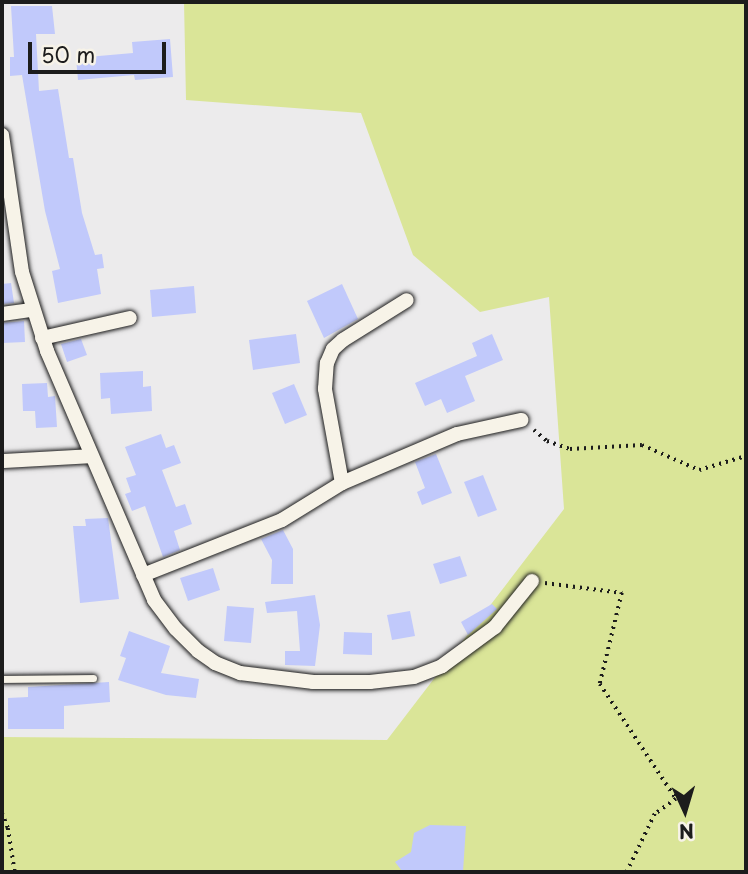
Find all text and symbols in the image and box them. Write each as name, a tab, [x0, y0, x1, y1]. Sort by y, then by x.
scale bar	[32, 28, 170, 72]
text: 50 m	[41, 38, 95, 70]
north arrow	[650, 776, 720, 846]
text: N	[678, 817, 695, 846]

